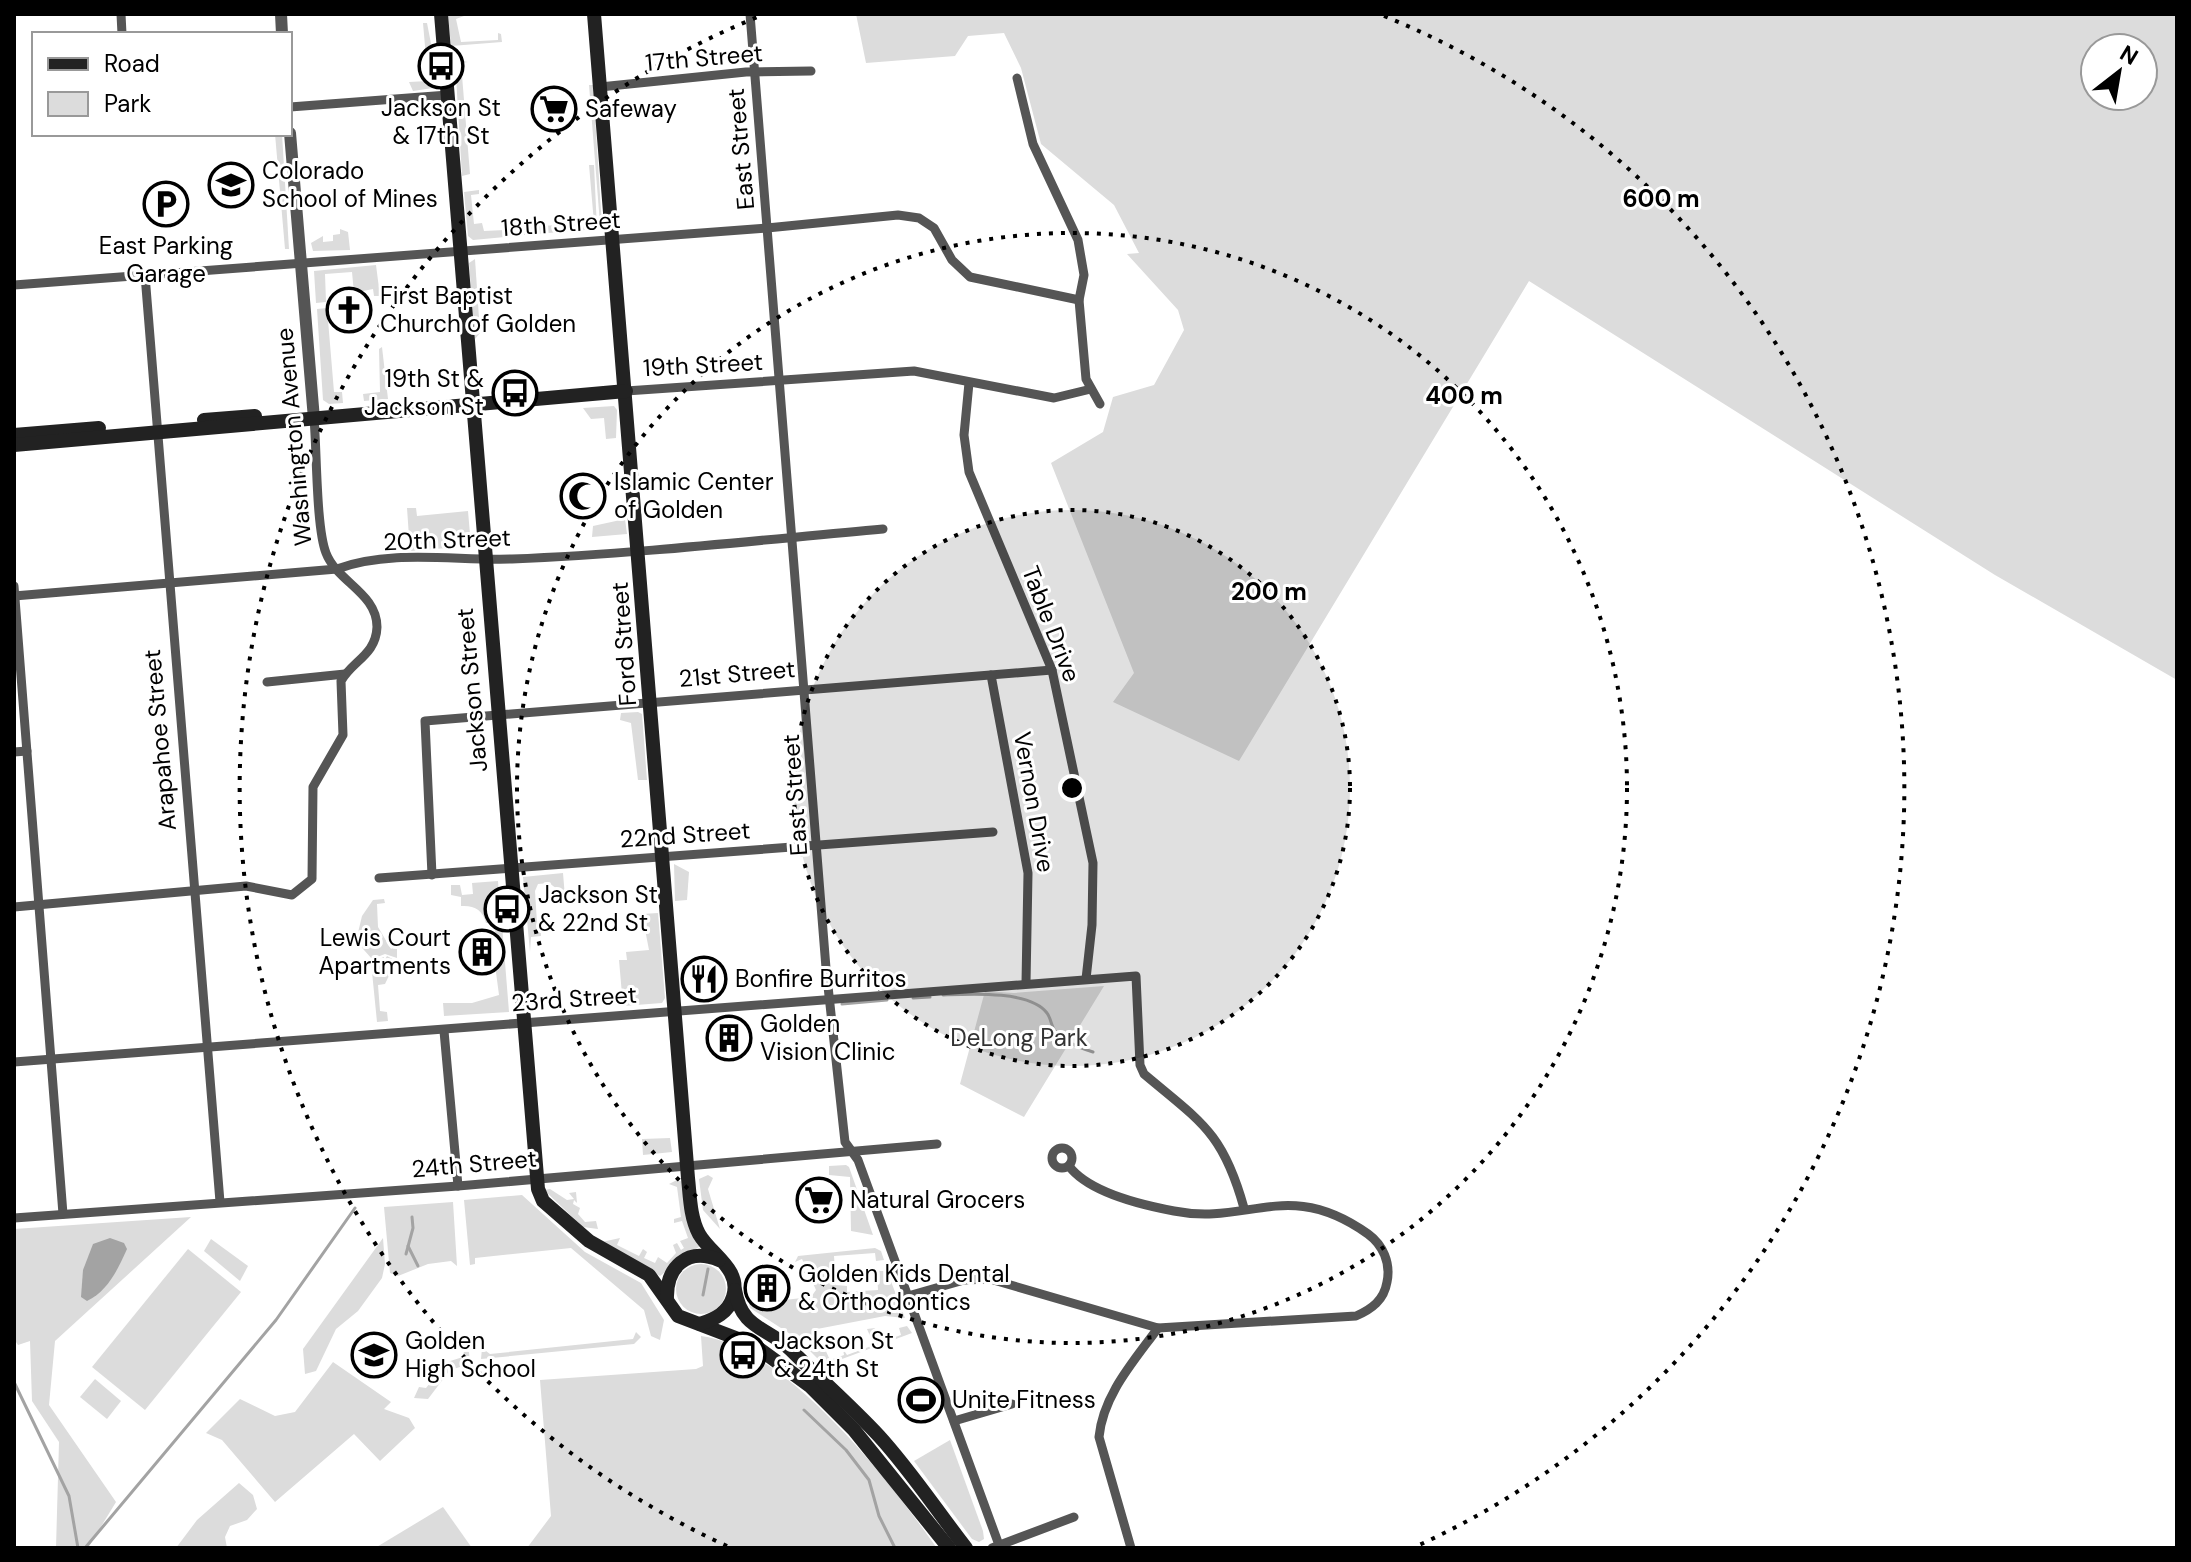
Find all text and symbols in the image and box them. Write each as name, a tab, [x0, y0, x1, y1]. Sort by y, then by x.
legend	[32, 32, 292, 136]
north arrow	[2079, 32, 2159, 112]
street label: 17th Street	[644, 37, 764, 78]
text: N	[2115, 39, 2143, 72]
bus stop icon: Jackson St & 17th St	[417, 42, 465, 90]
text: Road	[104, 48, 160, 79]
supermarket icon: Safeway	[530, 85, 578, 133]
street label: East Street	[720, 87, 761, 211]
text: Park	[104, 88, 151, 119]
place label: Jackson St & 17th St	[381, 92, 501, 151]
place label: Safeway	[585, 93, 677, 124]
place label: Colorado School of Mines	[262, 155, 438, 214]
school or university icon: Colorado School of Mines	[207, 161, 255, 209]
parking icon: East Parking Garage	[142, 180, 190, 228]
text: 600 m	[1622, 183, 1700, 214]
street label: 18th Street	[500, 204, 622, 243]
place label: East Parking Garage	[99, 230, 233, 289]
place label: First Baptist Church of Golden	[380, 280, 576, 339]
church icon: First Baptist Church of Golden	[325, 286, 373, 334]
street label: Washington Avenue	[269, 327, 318, 547]
street label: 19th Street	[642, 346, 764, 383]
place label: 19th St & Jackson St	[364, 363, 484, 422]
bus stop icon: 19th St & Jackson St	[491, 369, 539, 417]
text: 400 m	[1425, 380, 1503, 411]
place label: Islamic Center of Golden	[614, 466, 774, 525]
mosque icon: Islamic Center of Golden	[559, 472, 607, 520]
street label: 20th Street	[383, 522, 511, 557]
street label: Table Drive	[1015, 561, 1088, 686]
text: 200 m	[1231, 576, 1307, 607]
street label: Ford Street	[604, 581, 643, 707]
street label: Jackson Street	[449, 607, 494, 773]
street label: Arapahoe Street	[136, 648, 183, 832]
street label: 21st Street	[678, 653, 796, 694]
street label: Vernon Drive	[1007, 729, 1062, 875]
street label: East Street	[775, 733, 814, 857]
centre of rings	[1058, 774, 1086, 802]
street label: 22nd Street	[619, 814, 751, 855]
place label: Jackson St & 22nd St	[538, 879, 658, 938]
bus stop icon: Jackson St & 22nd St	[483, 885, 531, 933]
place label: Lewis Court Apartments	[318, 922, 451, 981]
building icon: Lewis Court Apartments	[458, 928, 506, 976]
restaurant icon: Bonfire Burritos	[680, 955, 728, 1003]
place label: Bonfire Burritos	[735, 963, 907, 994]
street label: 23rd Street	[510, 979, 638, 1018]
place label: Golden Vision Clinic	[760, 1008, 896, 1067]
building icon: Golden Vision Clinic	[705, 1014, 753, 1062]
park label: DeLong Park	[950, 1022, 1088, 1053]
street label: 24th Street	[410, 1143, 538, 1184]
supermarket icon: Natural Grocers	[795, 1176, 843, 1224]
place label: Natural Grocers	[850, 1184, 1025, 1215]
place label: Golden Kids Dental & Orthodontics	[798, 1258, 1010, 1317]
building icon: Golden Kids Dental & Orthodontics	[743, 1264, 791, 1312]
place label: Golden High School	[405, 1325, 536, 1384]
place label: Jackson St & 24th St	[774, 1325, 894, 1384]
school or university icon: Golden High School	[350, 1331, 398, 1379]
bus stop icon: Jackson St & 24th St	[719, 1331, 767, 1379]
sports icon: Unite Fitness	[897, 1376, 945, 1424]
place label: Unite Fitness	[952, 1384, 1096, 1415]

